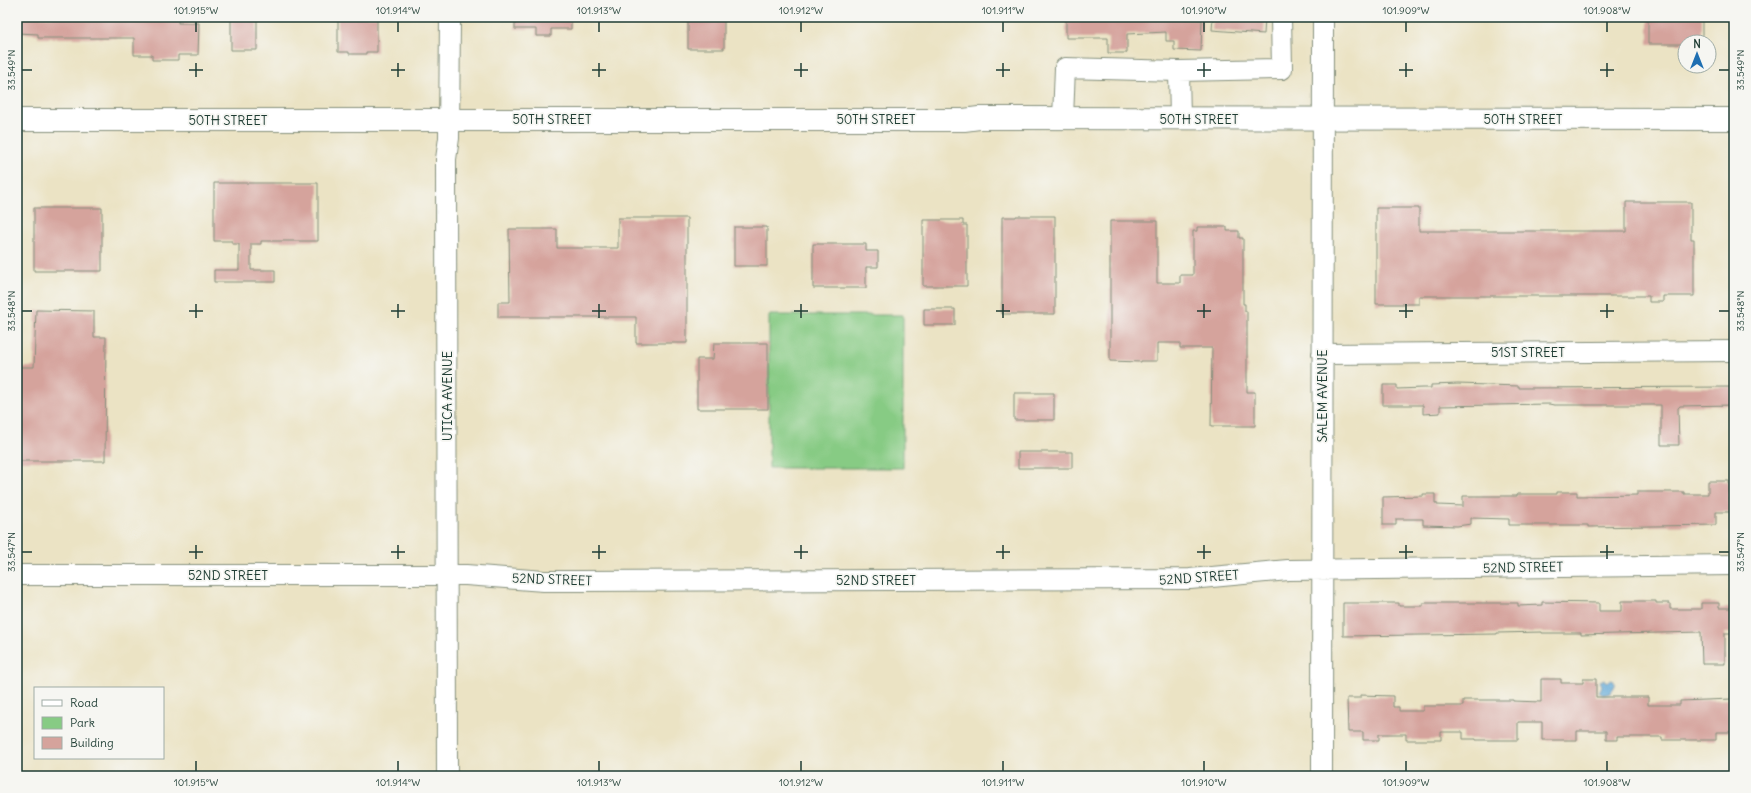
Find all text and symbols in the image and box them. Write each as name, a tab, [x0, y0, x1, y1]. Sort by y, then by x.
text: 101.915°W	[174, 4, 218, 17]
text: 101.914°W	[376, 4, 420, 17]
text: 101.913°W	[577, 4, 621, 17]
text: 101.912°W	[779, 4, 823, 17]
text: 101.911°W	[982, 4, 1024, 17]
text: 101.910°W	[1181, 4, 1227, 17]
text: 101.909°W	[1382, 4, 1430, 17]
text: 101.908°W	[1583, 4, 1631, 17]
north arrow	[1677, 34, 1717, 74]
text: N	[1693, 37, 1701, 51]
text: 33.549°N	[5, 50, 18, 90]
text: 33.549°N	[1734, 50, 1747, 90]
street label: 50TH STREET	[512, 111, 592, 128]
street label: 50TH STREET	[836, 111, 916, 128]
street label: 50TH STREET	[1159, 111, 1239, 128]
street label: 50TH STREET	[1483, 111, 1563, 128]
street label: 50TH STREET	[188, 112, 268, 129]
text: 33.548°N	[5, 291, 18, 331]
text: 33.548°N	[1734, 291, 1747, 331]
street label: 51ST STREET	[1491, 344, 1565, 361]
street label: SALEM AVENUE	[1314, 349, 1331, 443]
street label: UTICA AVENUE	[439, 350, 456, 441]
text: 33.547°N	[5, 532, 18, 572]
text: 33.547°N	[1734, 532, 1747, 572]
street label: 52ND STREET	[1483, 558, 1563, 577]
street label: 52ND STREET	[1158, 566, 1240, 589]
street label: 52ND STREET	[188, 567, 268, 584]
street label: 52ND STREET	[512, 570, 593, 589]
street label: 52ND STREET	[836, 572, 916, 589]
legend	[34, 687, 164, 759]
text: Road	[70, 695, 98, 710]
text: Park	[70, 715, 95, 730]
text: Building	[70, 735, 114, 750]
text: 101.915°W	[174, 776, 218, 789]
text: 101.914°W	[376, 776, 420, 789]
text: 101.913°W	[577, 776, 621, 789]
text: 101.912°W	[779, 776, 823, 789]
text: 101.911°W	[982, 776, 1024, 789]
text: 101.910°W	[1181, 776, 1227, 789]
text: 101.909°W	[1382, 776, 1430, 789]
text: 101.908°W	[1583, 776, 1631, 789]

